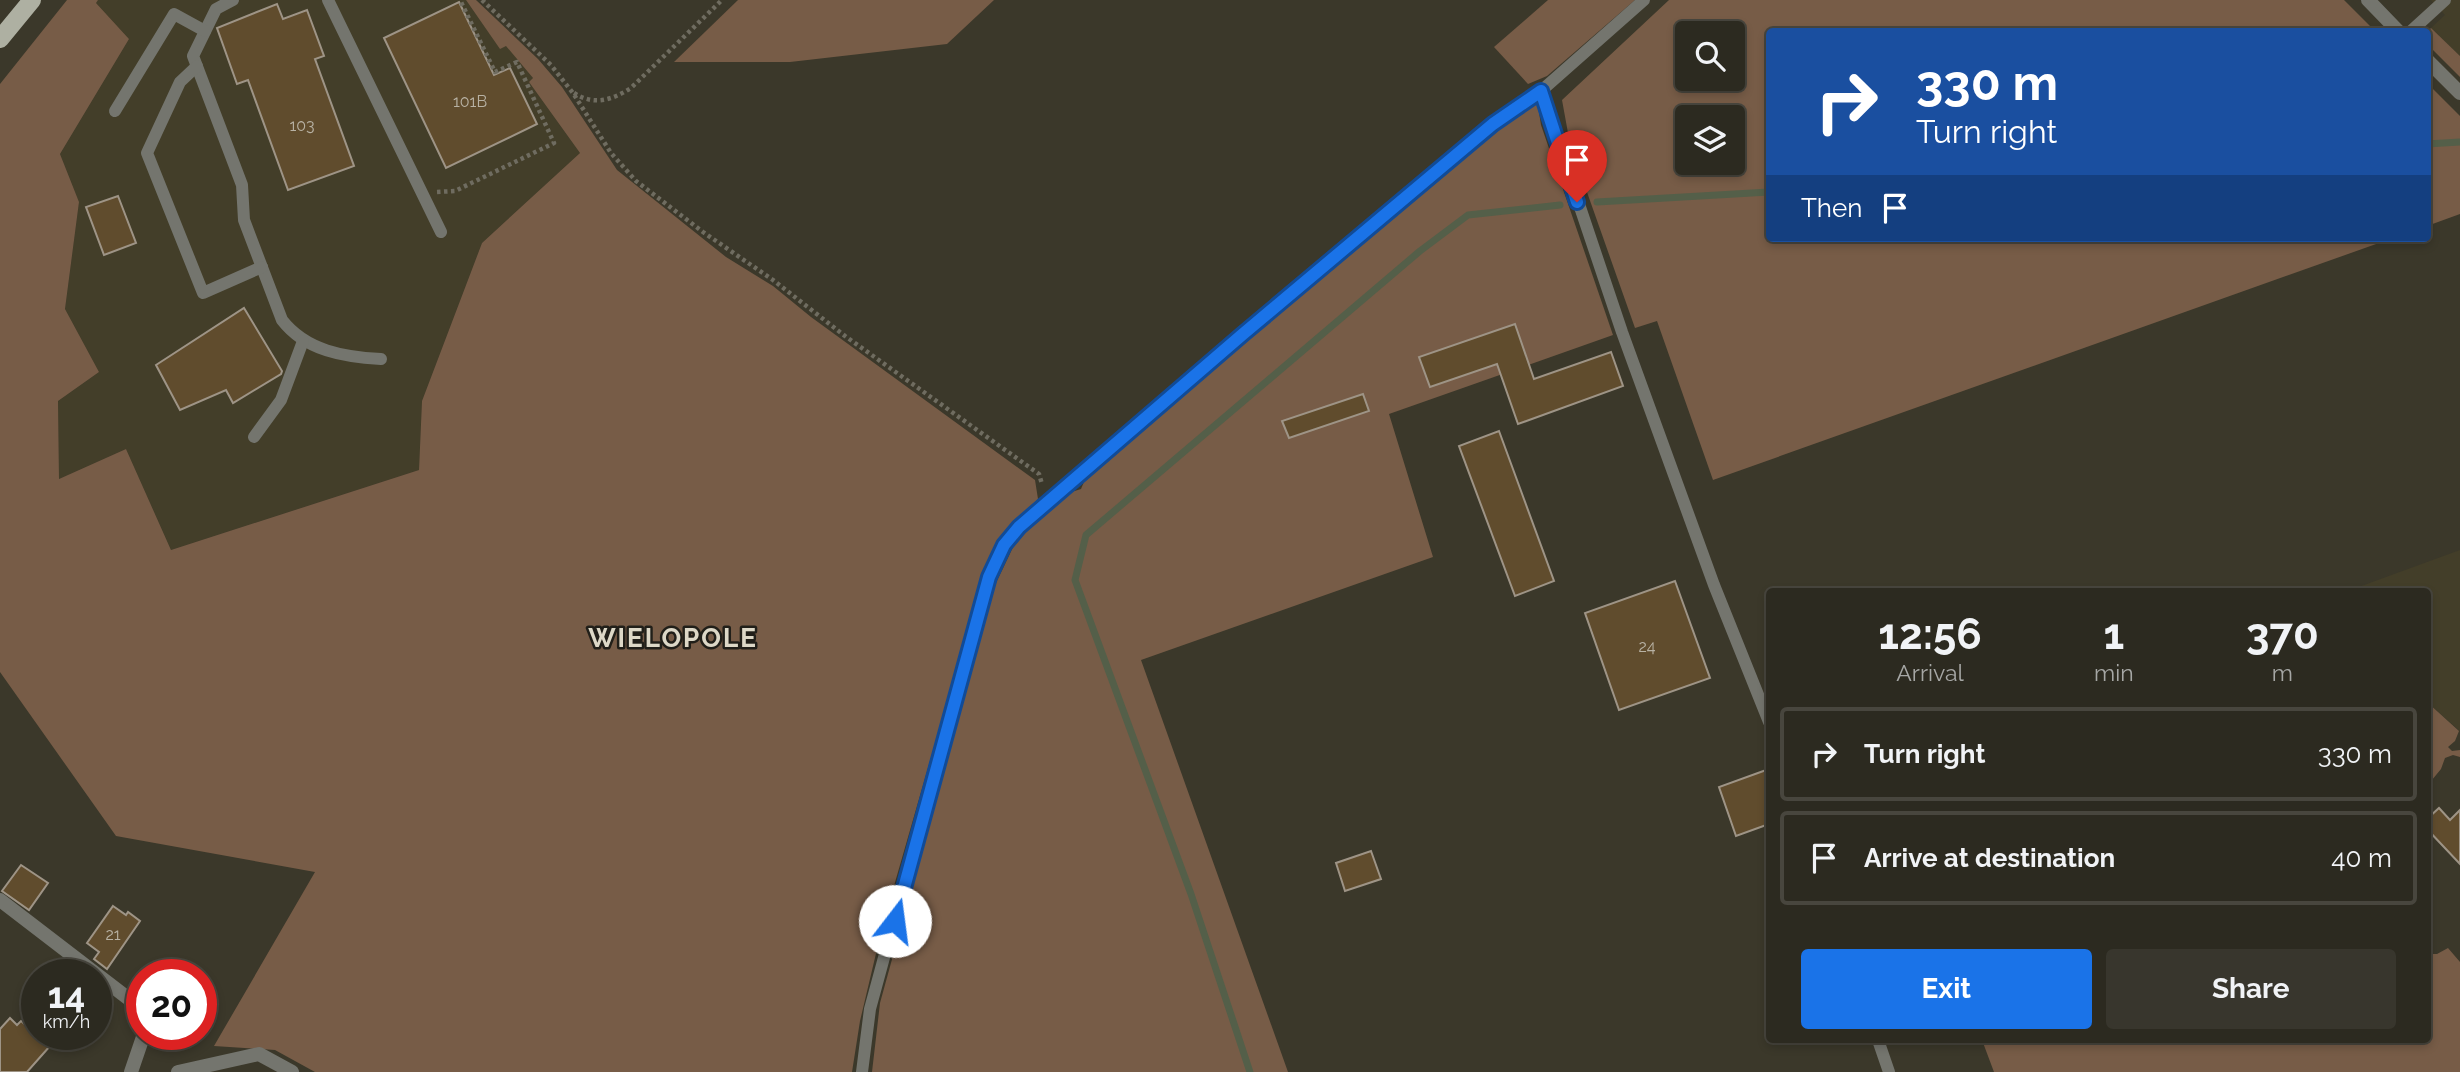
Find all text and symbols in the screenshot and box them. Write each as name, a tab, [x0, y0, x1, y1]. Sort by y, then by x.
map controls	[1675, 21, 1745, 175]
button: search	[1675, 21, 1745, 91]
text: 330 m	[1916, 54, 2058, 111]
icon: right	[1801, 56, 1892, 147]
house number: 101B	[453, 92, 487, 111]
button: layers	[1675, 105, 1745, 175]
text: Turn right	[1916, 113, 2057, 150]
house number: 103	[289, 116, 315, 135]
pin	[1547, 130, 1607, 202]
icon: arrive	[1558, 141, 1596, 179]
icon: arrive	[1876, 189, 1914, 227]
text: Then	[1801, 193, 1862, 223]
text: 12:56	[1878, 610, 1982, 659]
text: 1	[2104, 610, 2124, 659]
text: 370	[2246, 610, 2319, 659]
district label: WIELOPOLE	[588, 623, 758, 653]
house number: 24	[1638, 637, 1656, 656]
text: Arrival	[1896, 659, 1964, 686]
text: min	[2094, 659, 2134, 686]
text: m	[2272, 659, 2293, 686]
icon: right	[1805, 735, 1843, 773]
text: Turn right	[1864, 739, 1985, 769]
text: 330 m	[2318, 739, 2392, 769]
icon: arrive	[1805, 839, 1843, 877]
text: Arrive at destination	[1864, 843, 2115, 873]
text: 40 m	[2331, 843, 2392, 873]
position arrow	[858, 884, 932, 958]
house number: 21	[105, 925, 121, 944]
button: Exit	[1801, 949, 2092, 1029]
button: Share	[2106, 949, 2396, 1029]
speed limit sign: 20	[126, 959, 217, 1050]
text: 14	[48, 975, 85, 1016]
text: km/h	[43, 1011, 90, 1032]

